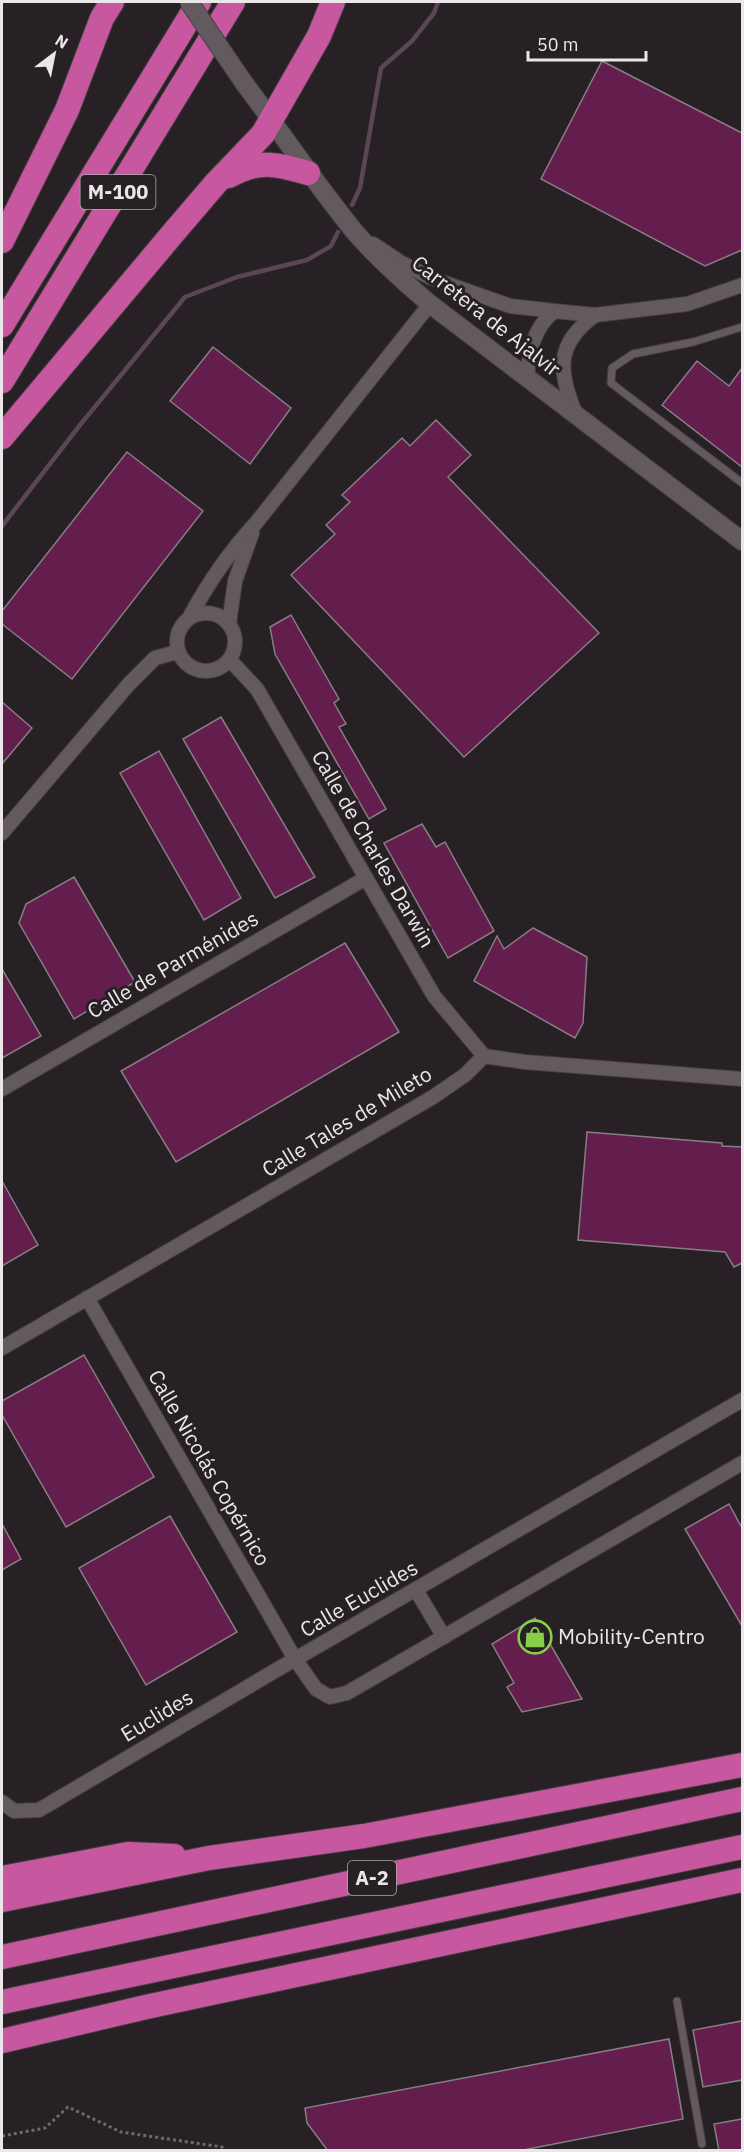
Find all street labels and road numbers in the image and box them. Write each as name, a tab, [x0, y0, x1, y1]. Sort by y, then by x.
road number: M-100	[80, 175, 156, 209]
street label: Carretera de Ajalvir	[407, 248, 567, 382]
street label: Calle de Charles Darwin	[306, 745, 442, 952]
street label: Calle de Parménides	[82, 904, 263, 1025]
street label: Calle Tales de Mileto	[256, 1059, 437, 1183]
street label: Calle Nicolás Copérnico	[142, 1364, 278, 1571]
street label: Calle Euclides	[294, 1553, 423, 1643]
street label: Euclides	[115, 1683, 198, 1748]
road number: A-2	[348, 1861, 396, 1895]

